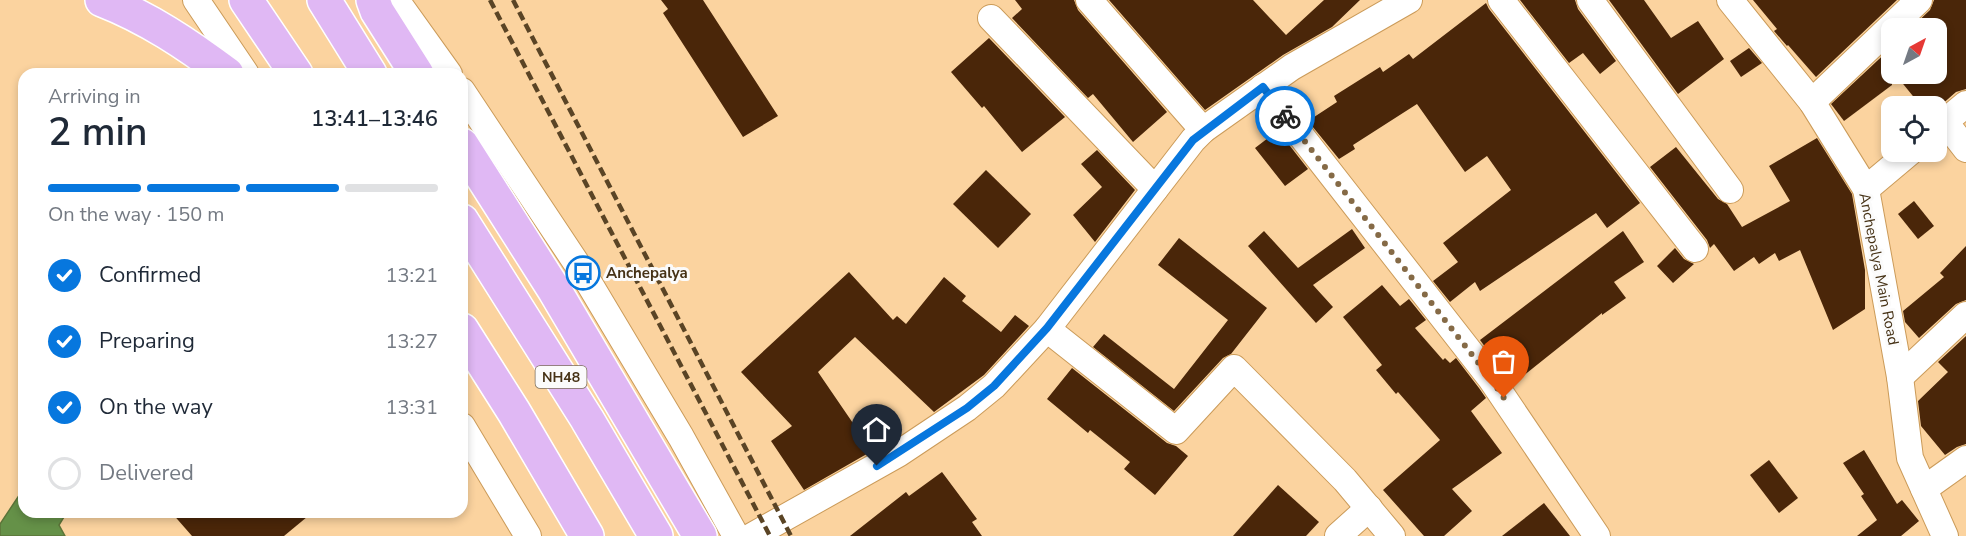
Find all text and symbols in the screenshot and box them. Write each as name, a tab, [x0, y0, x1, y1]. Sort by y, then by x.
north arrow	[1881, 18, 1947, 84]
map controls	[1881, 18, 1947, 162]
text: Arriving in	[48, 83, 141, 110]
courier	[1255, 86, 1315, 146]
button: locate	[1881, 96, 1947, 162]
icon: bike	[1269, 100, 1302, 133]
text: 13:41–13:46	[311, 104, 438, 134]
text: 2 min	[48, 106, 147, 159]
street label: Anchepalya Main Road	[1854, 191, 1904, 347]
text: On the way · 150 m	[48, 201, 224, 228]
bus stop icon: Anchepalya	[565, 255, 601, 291]
icon: check	[48, 259, 81, 292]
text: Confirmed	[99, 260, 201, 290]
text: 13:21	[385, 262, 438, 289]
place label: Anchepalya	[606, 263, 688, 283]
icon: check	[48, 325, 81, 358]
text: Preparing	[99, 326, 195, 356]
text: 13:27	[385, 328, 438, 355]
pin	[1478, 336, 1529, 398]
icon: bag	[1487, 345, 1520, 378]
road number: NH48	[536, 366, 586, 388]
icon: check	[48, 391, 81, 424]
text: On the way	[99, 392, 213, 422]
text: 13:31	[385, 394, 438, 421]
pin	[851, 404, 902, 466]
icon: home	[860, 413, 893, 446]
text: Delivered	[99, 458, 194, 488]

